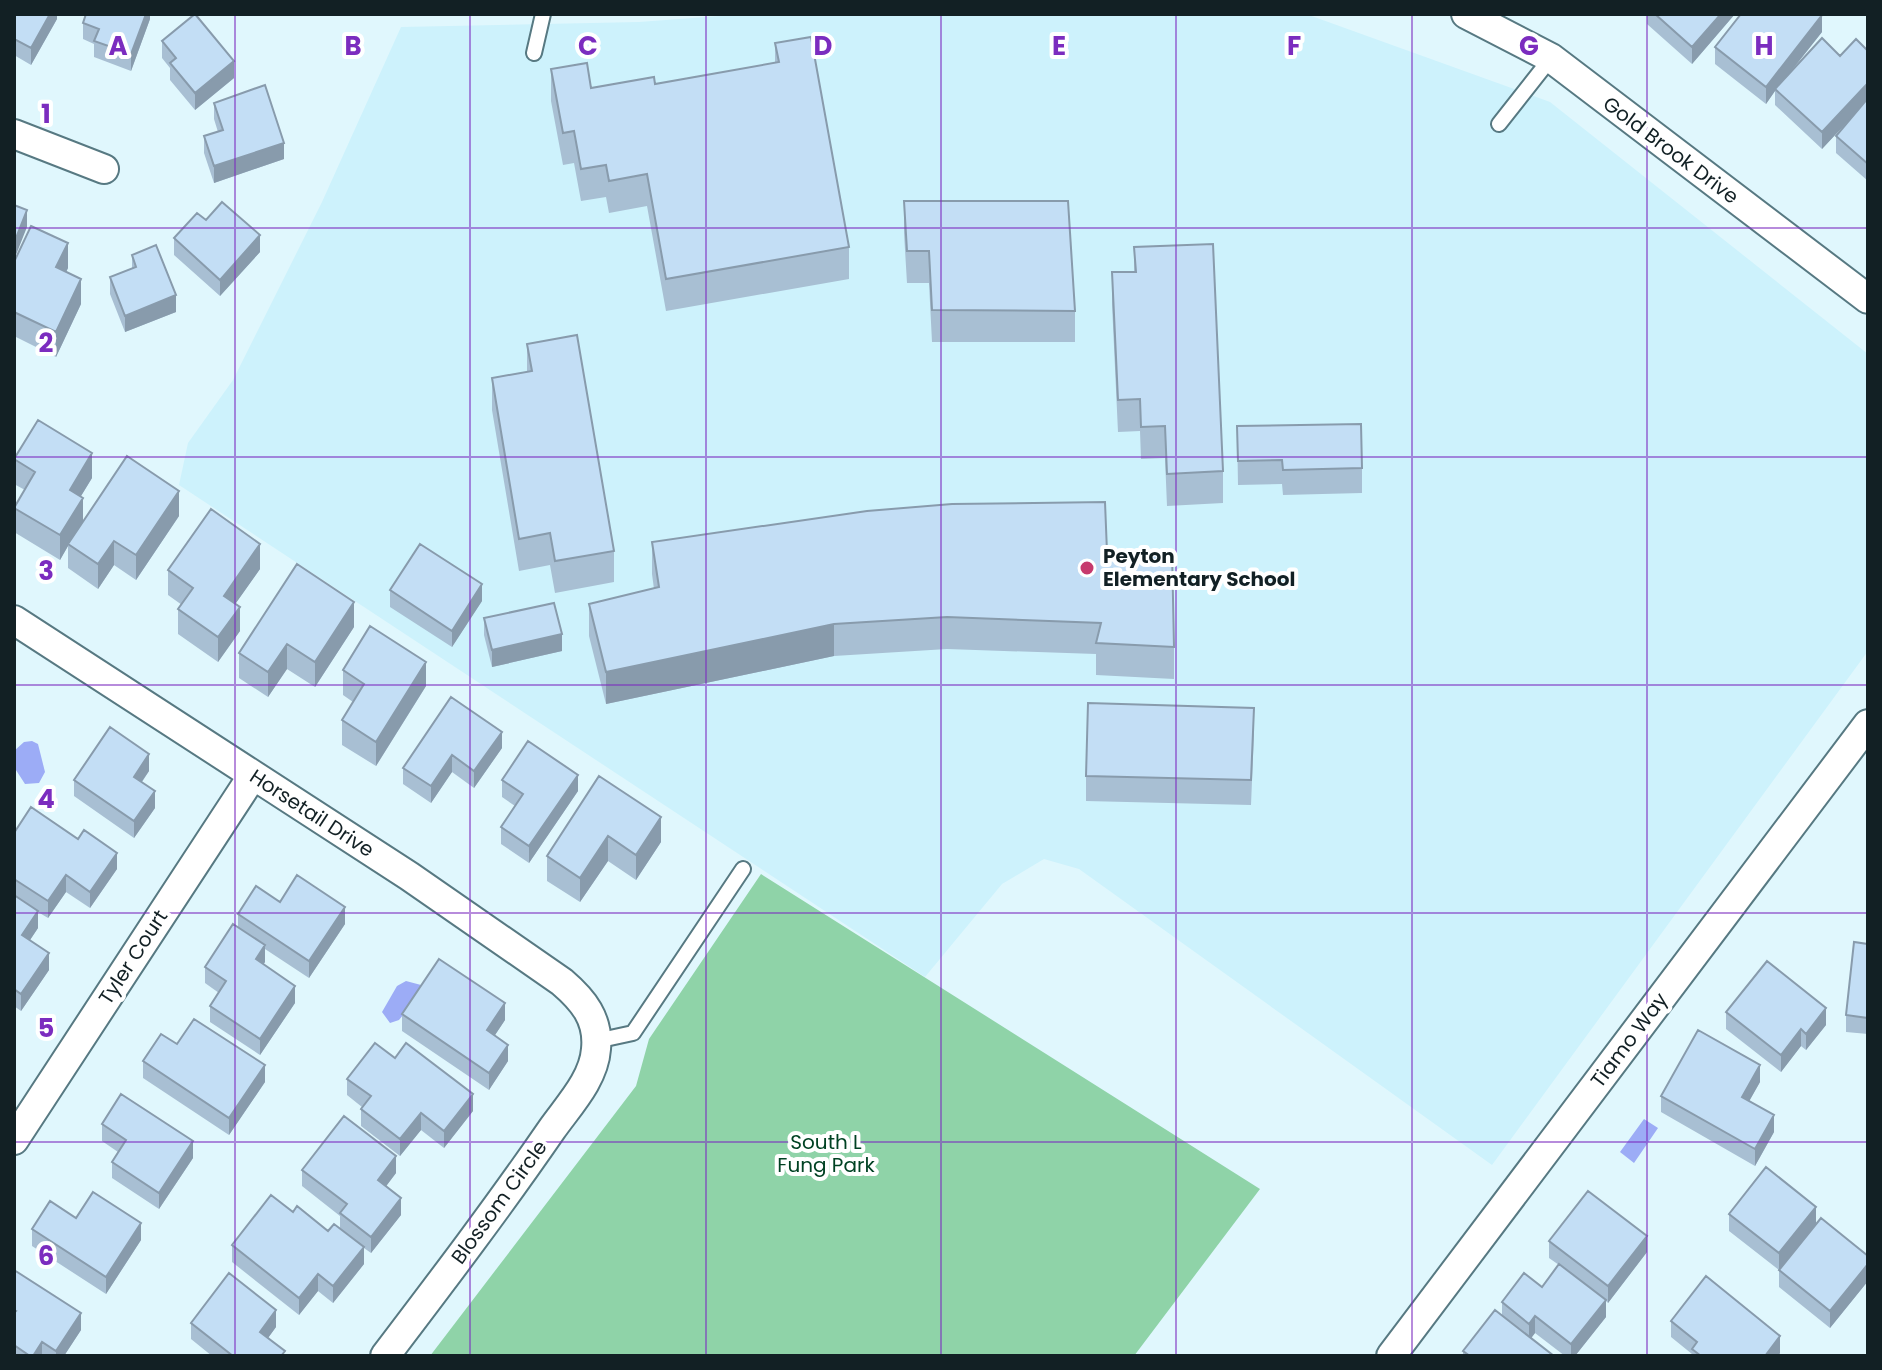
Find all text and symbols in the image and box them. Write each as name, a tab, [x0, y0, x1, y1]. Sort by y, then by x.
text: A	[108, 28, 128, 64]
text: B	[344, 28, 362, 64]
text: C	[578, 28, 598, 64]
text: D	[814, 28, 833, 64]
text: E	[1052, 28, 1066, 64]
text: F	[1287, 28, 1301, 64]
text: G	[1519, 28, 1539, 64]
text: H	[1754, 28, 1774, 64]
street label: Gold Brook Drive	[1597, 90, 1745, 210]
text: 1	[41, 96, 51, 132]
text: 2	[39, 325, 54, 361]
place label: Peyton Elementary School	[1103, 542, 1295, 593]
text: 3	[38, 553, 54, 589]
marker: Peyton Elementary School	[1078, 559, 1096, 577]
street label: Horsetail Drive	[244, 762, 380, 864]
text: 4	[37, 781, 55, 817]
street label: Tyler Court	[92, 904, 174, 1010]
street label: Tiamo Way	[1584, 987, 1674, 1093]
text: 5	[38, 1010, 54, 1046]
park label: South L Fung Park	[777, 1128, 875, 1179]
street label: Blossom Circle	[445, 1134, 553, 1270]
text: 6	[38, 1238, 54, 1274]

